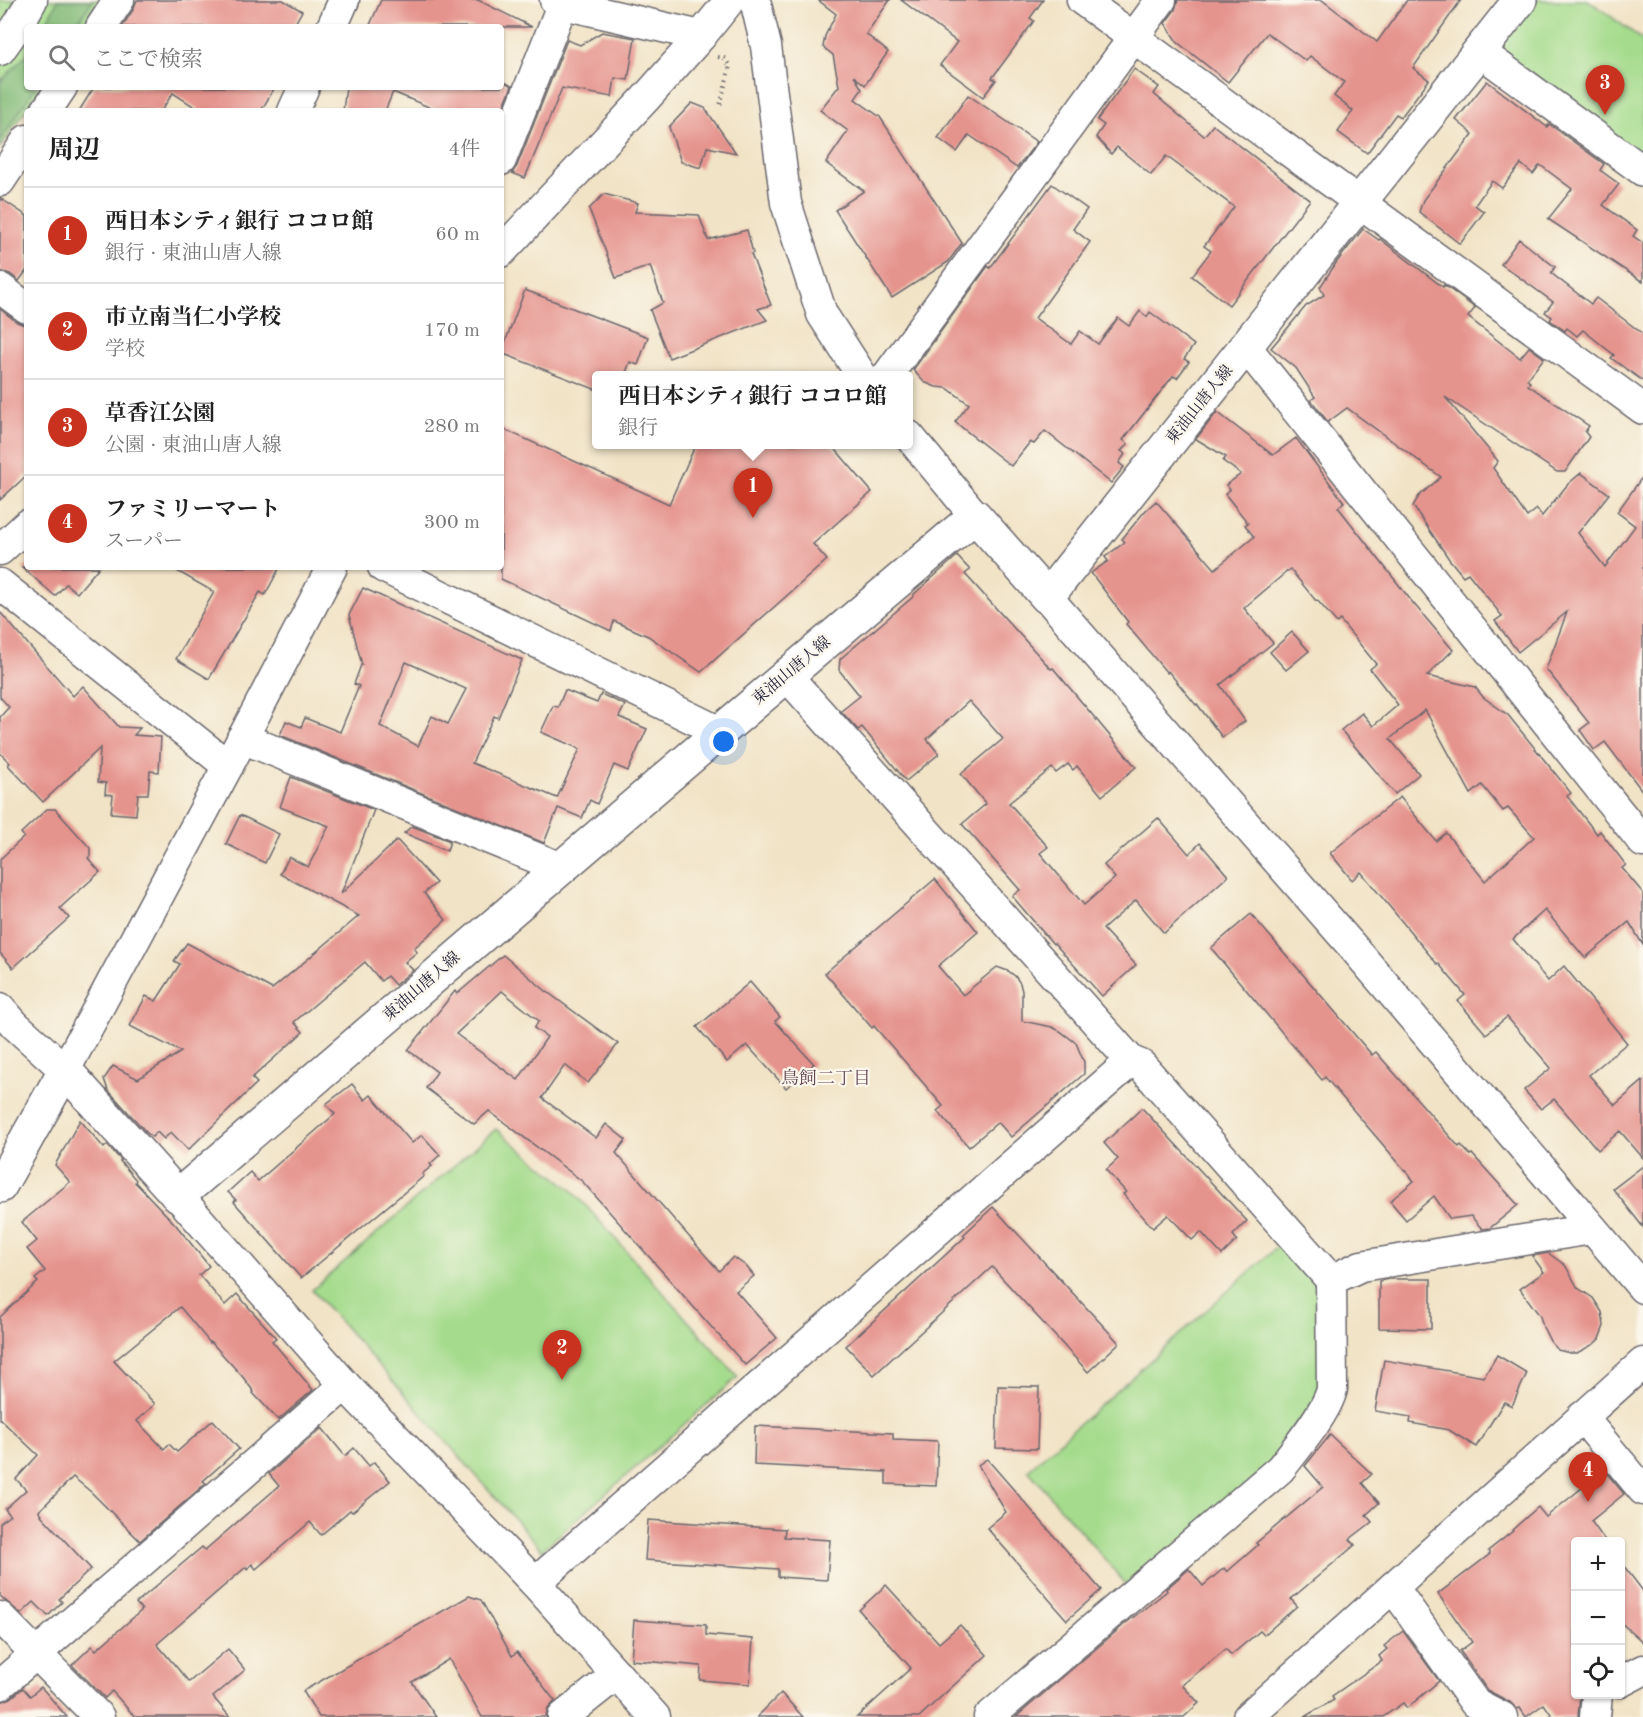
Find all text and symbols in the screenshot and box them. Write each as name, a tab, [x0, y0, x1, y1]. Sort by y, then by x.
search box	[24, 24, 504, 90]
icon: search	[45, 41, 78, 74]
text: ここで検索	[93, 49, 203, 71]
pin: 3	[1586, 66, 1624, 115]
text: 周辺	[48, 138, 100, 164]
text: 4件	[448, 140, 480, 160]
text: 西日本シティ銀行 ココロ館	[105, 211, 373, 233]
text: 1	[62, 225, 73, 245]
text: 60 m	[435, 225, 480, 245]
text: 銀行 · 東油山唐人線	[105, 244, 282, 264]
text: 市立南当仁小学校	[105, 307, 281, 329]
text: 2	[62, 321, 73, 341]
text: 170 m	[424, 321, 480, 341]
text: 学校	[105, 340, 145, 360]
street label: 東油山唐人線	[1162, 361, 1236, 447]
popup	[592, 371, 913, 449]
text: 西日本シティ銀行 ココロ館	[618, 386, 887, 408]
text: 草香江公園	[105, 403, 215, 425]
text: 3	[62, 417, 73, 437]
text: 280 m	[424, 417, 480, 437]
text: 銀行	[618, 419, 658, 439]
text: 公園 · 東油山唐人線	[105, 436, 282, 456]
pin: 1	[734, 468, 772, 518]
text: ファミリーマート	[105, 499, 281, 521]
text: 4	[62, 513, 73, 533]
text: 300 m	[424, 513, 480, 533]
text: スーパー	[105, 532, 183, 552]
street label: 東油山唐人線	[749, 632, 834, 708]
your location	[709, 727, 738, 756]
street label: 東油山唐人線	[379, 948, 463, 1025]
district label: 鳥飼二丁目	[781, 1068, 871, 1088]
pin: 2	[542, 1330, 582, 1380]
pin: 4	[1568, 1452, 1608, 1502]
map controls	[1571, 1537, 1625, 1699]
button: +	[1571, 1537, 1625, 1591]
button: −	[1571, 1591, 1625, 1645]
button: locate	[1571, 1645, 1625, 1699]

